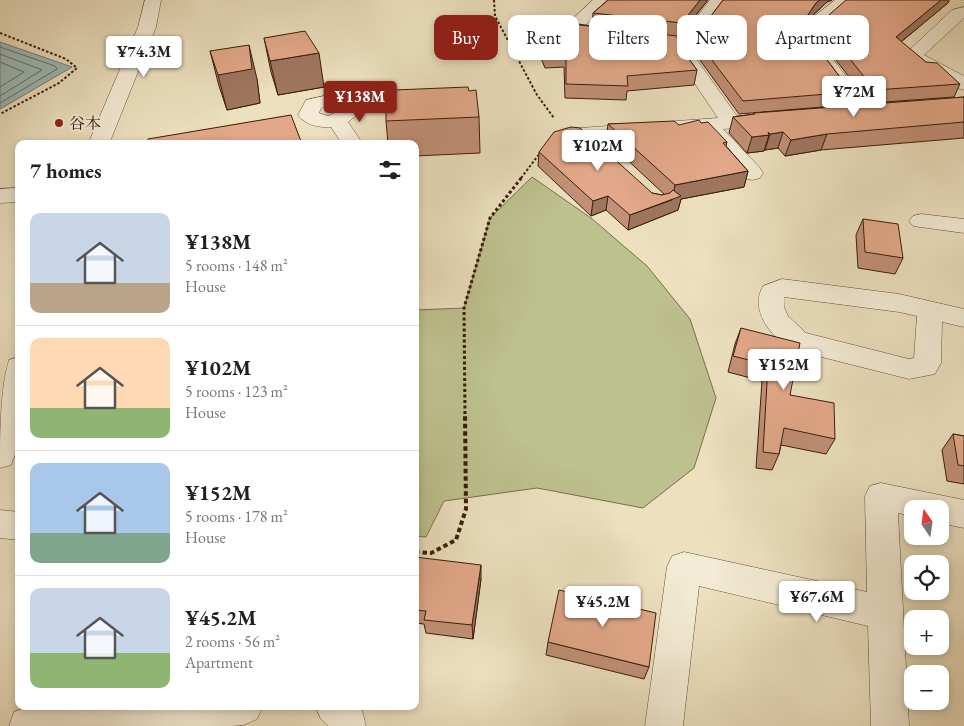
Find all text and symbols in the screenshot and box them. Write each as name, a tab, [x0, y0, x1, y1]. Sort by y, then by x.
chip: Buy	[434, 15, 498, 60]
chip: Rent	[508, 15, 579, 60]
chip: Filters	[589, 15, 667, 60]
chip: New	[677, 15, 747, 60]
chip: Apartment	[757, 15, 869, 60]
pin: ¥74.3M	[103, 36, 185, 78]
text: ¥74.3M	[117, 41, 171, 62]
pin: ¥72M	[824, 76, 884, 118]
pin: ¥138M	[325, 80, 395, 123]
text: ¥72M	[833, 81, 875, 102]
text: ¥138M	[335, 86, 385, 107]
place label: 谷本	[69, 113, 101, 134]
marker: 谷本	[53, 117, 65, 129]
pin: ¥102M	[563, 130, 633, 172]
text: ¥102M	[573, 135, 623, 156]
icon: filters	[376, 156, 404, 184]
text: 7 homes	[30, 157, 102, 184]
text: ¥138M	[185, 228, 251, 255]
icon: home	[70, 233, 130, 293]
text: 5 rooms · 148 m²	[185, 255, 288, 276]
text: House	[185, 276, 226, 297]
pin: ¥152M	[749, 348, 819, 391]
text: ¥102M	[185, 354, 251, 381]
text: ¥152M	[759, 354, 809, 375]
icon: home	[70, 358, 130, 418]
text: 5 rooms · 123 m²	[185, 381, 288, 402]
text: House	[185, 402, 226, 423]
text: ¥152M	[185, 479, 251, 506]
icon: home	[70, 483, 130, 543]
north arrow	[904, 500, 949, 545]
map controls	[904, 500, 949, 710]
text: 5 rooms · 178 m²	[185, 506, 288, 527]
text: House	[185, 527, 226, 548]
button: locate	[904, 555, 949, 600]
pin: ¥67.6M	[776, 580, 858, 623]
pin: ¥45.2M	[562, 586, 644, 628]
text: ¥67.6M	[790, 586, 844, 607]
text: ¥45.2M	[576, 591, 630, 612]
text: ¥45.2M	[185, 604, 256, 631]
icon: home	[70, 608, 130, 668]
button: +	[904, 610, 949, 655]
text: 2 rooms · 56 m²	[185, 631, 280, 652]
text: Apartment	[185, 652, 253, 673]
button: −	[904, 665, 949, 710]

